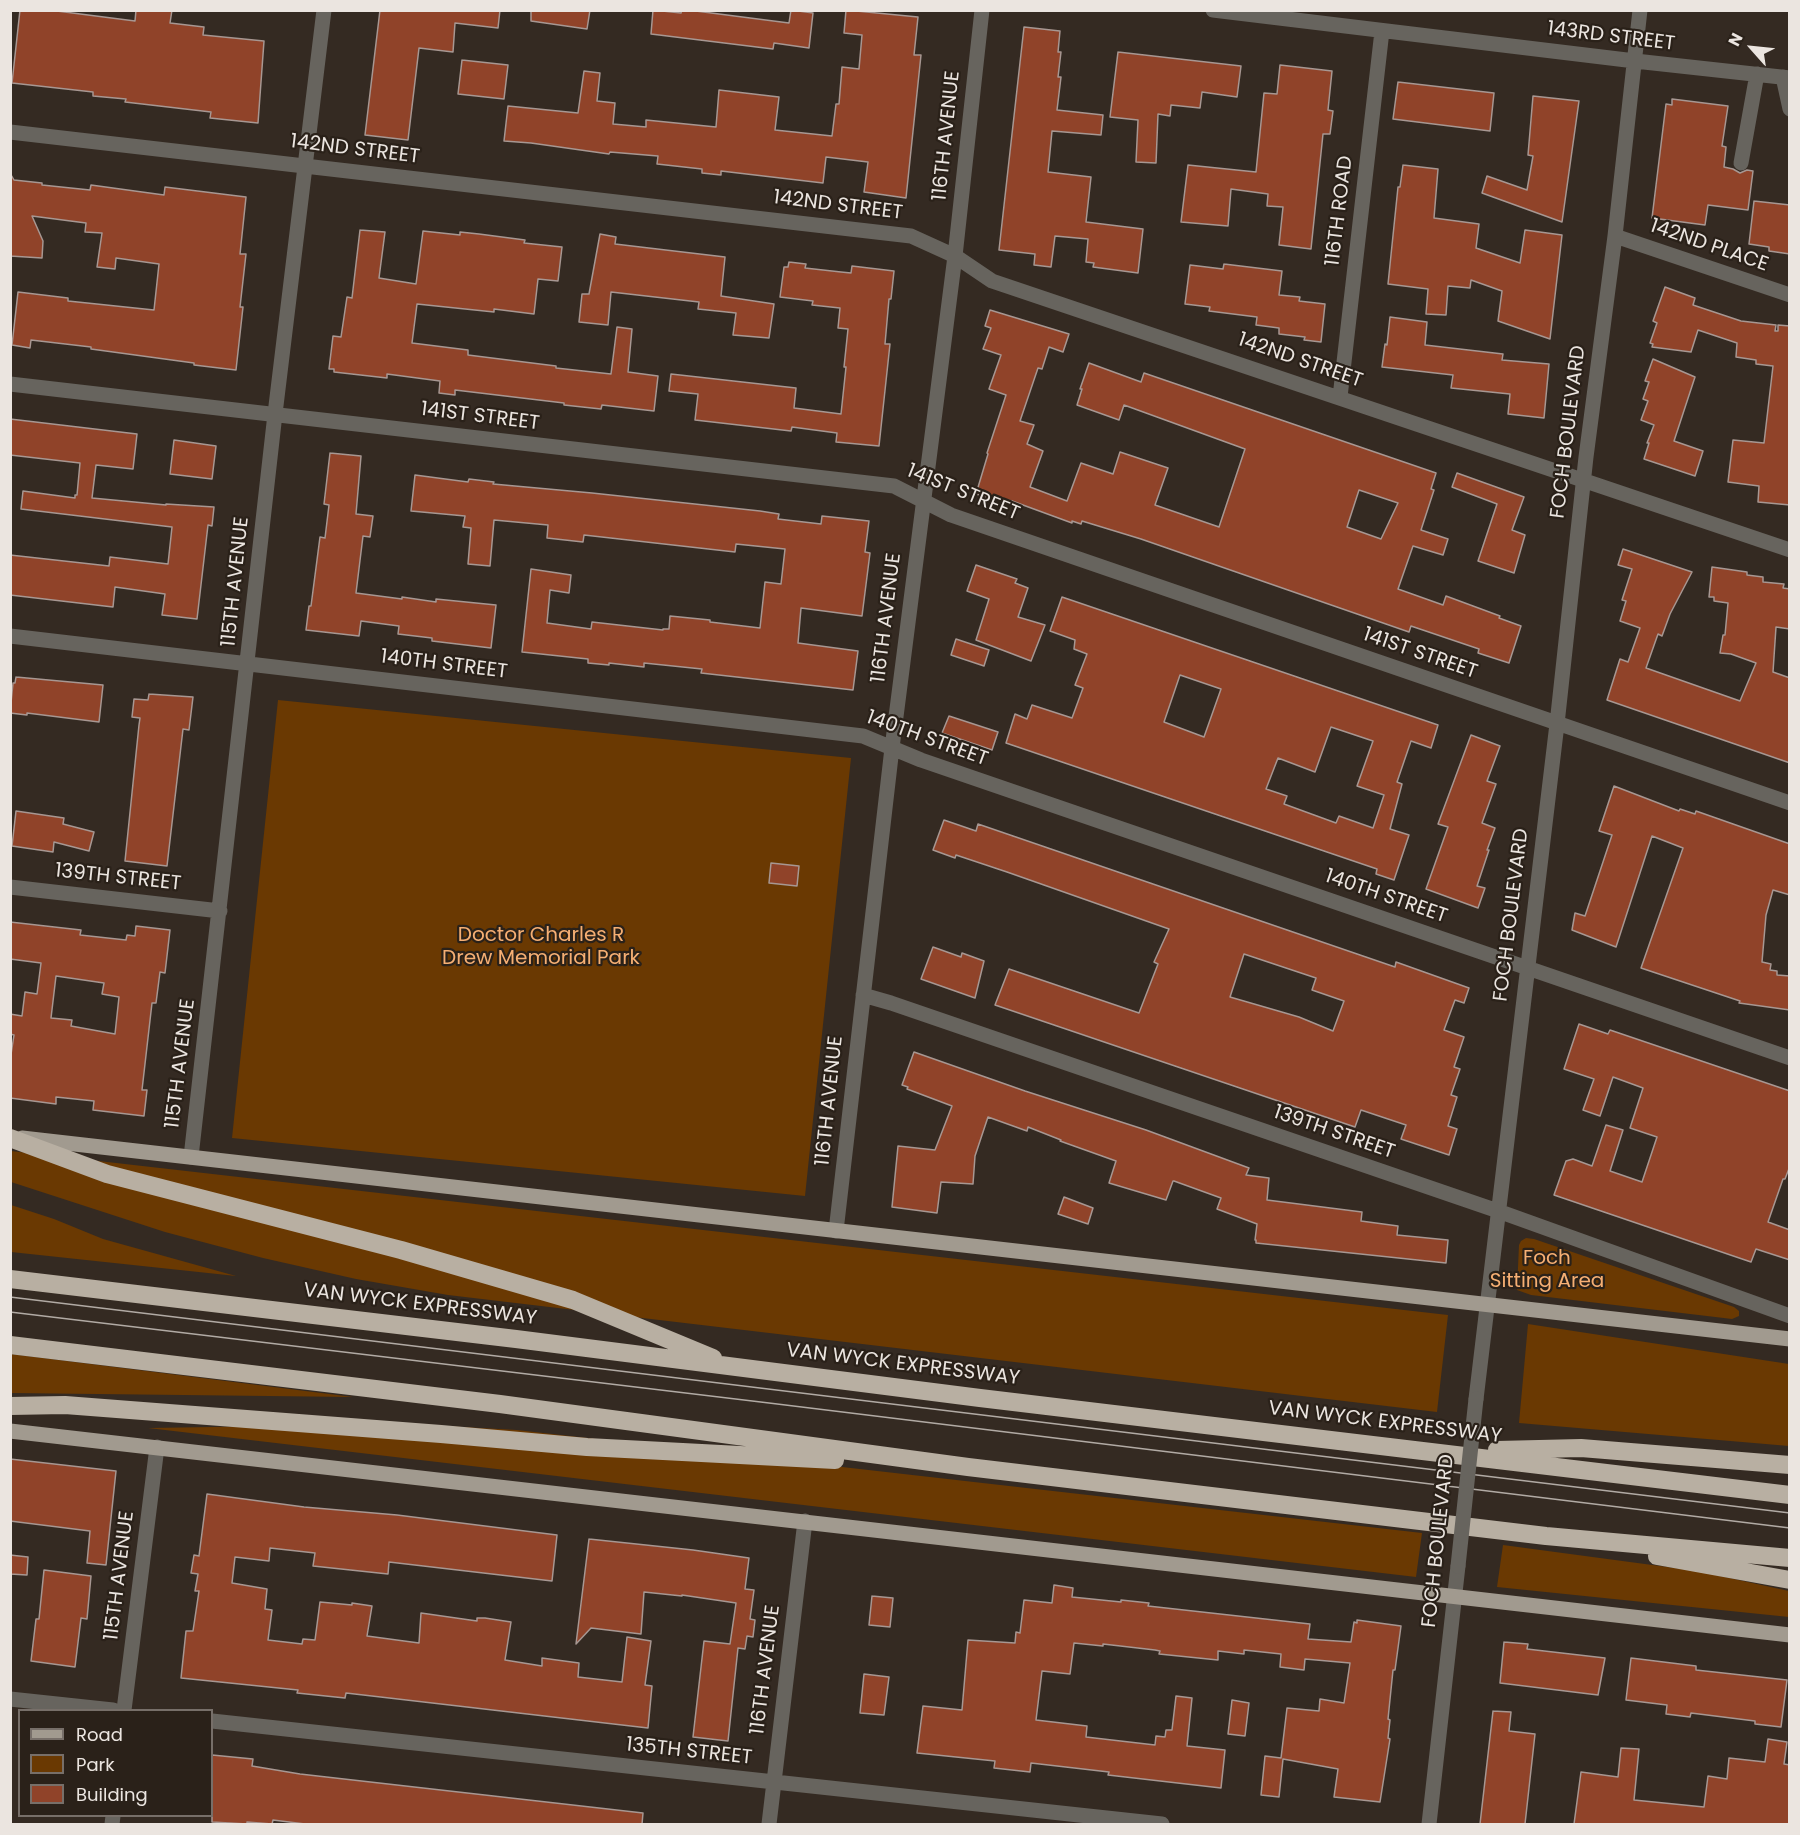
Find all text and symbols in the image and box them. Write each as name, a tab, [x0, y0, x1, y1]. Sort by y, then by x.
street label: 143RD STREET	[1546, 17, 1676, 57]
north arrow	[1722, 18, 1782, 78]
text: N	[1723, 29, 1748, 50]
street label: 116TH AVENUE	[928, 70, 966, 202]
street label: 142ND STREET	[289, 130, 421, 170]
street label: 116TH ROAD	[1321, 154, 1359, 268]
street label: 142ND STREET	[772, 186, 904, 226]
street label: 142ND PLACE	[1647, 215, 1771, 277]
street label: 142ND STREET	[1235, 328, 1365, 394]
street label: FOCH BOULEVARD	[1546, 344, 1592, 520]
street label: 141ST STREET	[419, 398, 541, 436]
street label: 141ST STREET	[903, 460, 1023, 526]
street label: 115TH AVENUE	[217, 516, 255, 648]
street label: 116TH AVENUE	[867, 552, 907, 684]
street label: 141ST STREET	[1360, 623, 1480, 685]
street label: 140TH STREET	[379, 645, 509, 685]
street label: 140TH STREET	[863, 706, 991, 772]
street label: FOCH BOULEVARD	[1489, 827, 1535, 1003]
street label: 139TH STREET	[54, 859, 182, 897]
street label: 140TH STREET	[1322, 865, 1450, 929]
park label: Doctor Charles R Drew Memorial Park	[442, 924, 640, 971]
street label: 115TH AVENUE	[161, 998, 201, 1130]
street label: 116TH AVENUE	[811, 1035, 849, 1167]
street label: 139TH STREET	[1270, 1101, 1398, 1165]
park label: Foch Sitting Area	[1490, 1247, 1604, 1294]
street label: VAN WYCK EXPRESSWAY	[302, 1279, 538, 1331]
street label: VAN WYCK EXPRESSWAY	[785, 1339, 1021, 1391]
street label: VAN WYCK EXPRESSWAY	[1267, 1397, 1503, 1449]
street label: FOCH BOULEVARD	[1418, 1453, 1460, 1629]
street label: 115TH AVENUE	[100, 1510, 140, 1642]
street label: 116TH AVENUE	[746, 1604, 786, 1736]
legend	[18, 1709, 213, 1817]
text: Road	[76, 1722, 123, 1747]
street label: 135TH STREET	[625, 1733, 753, 1771]
text: Park	[76, 1752, 115, 1777]
text: Building	[76, 1782, 148, 1807]

